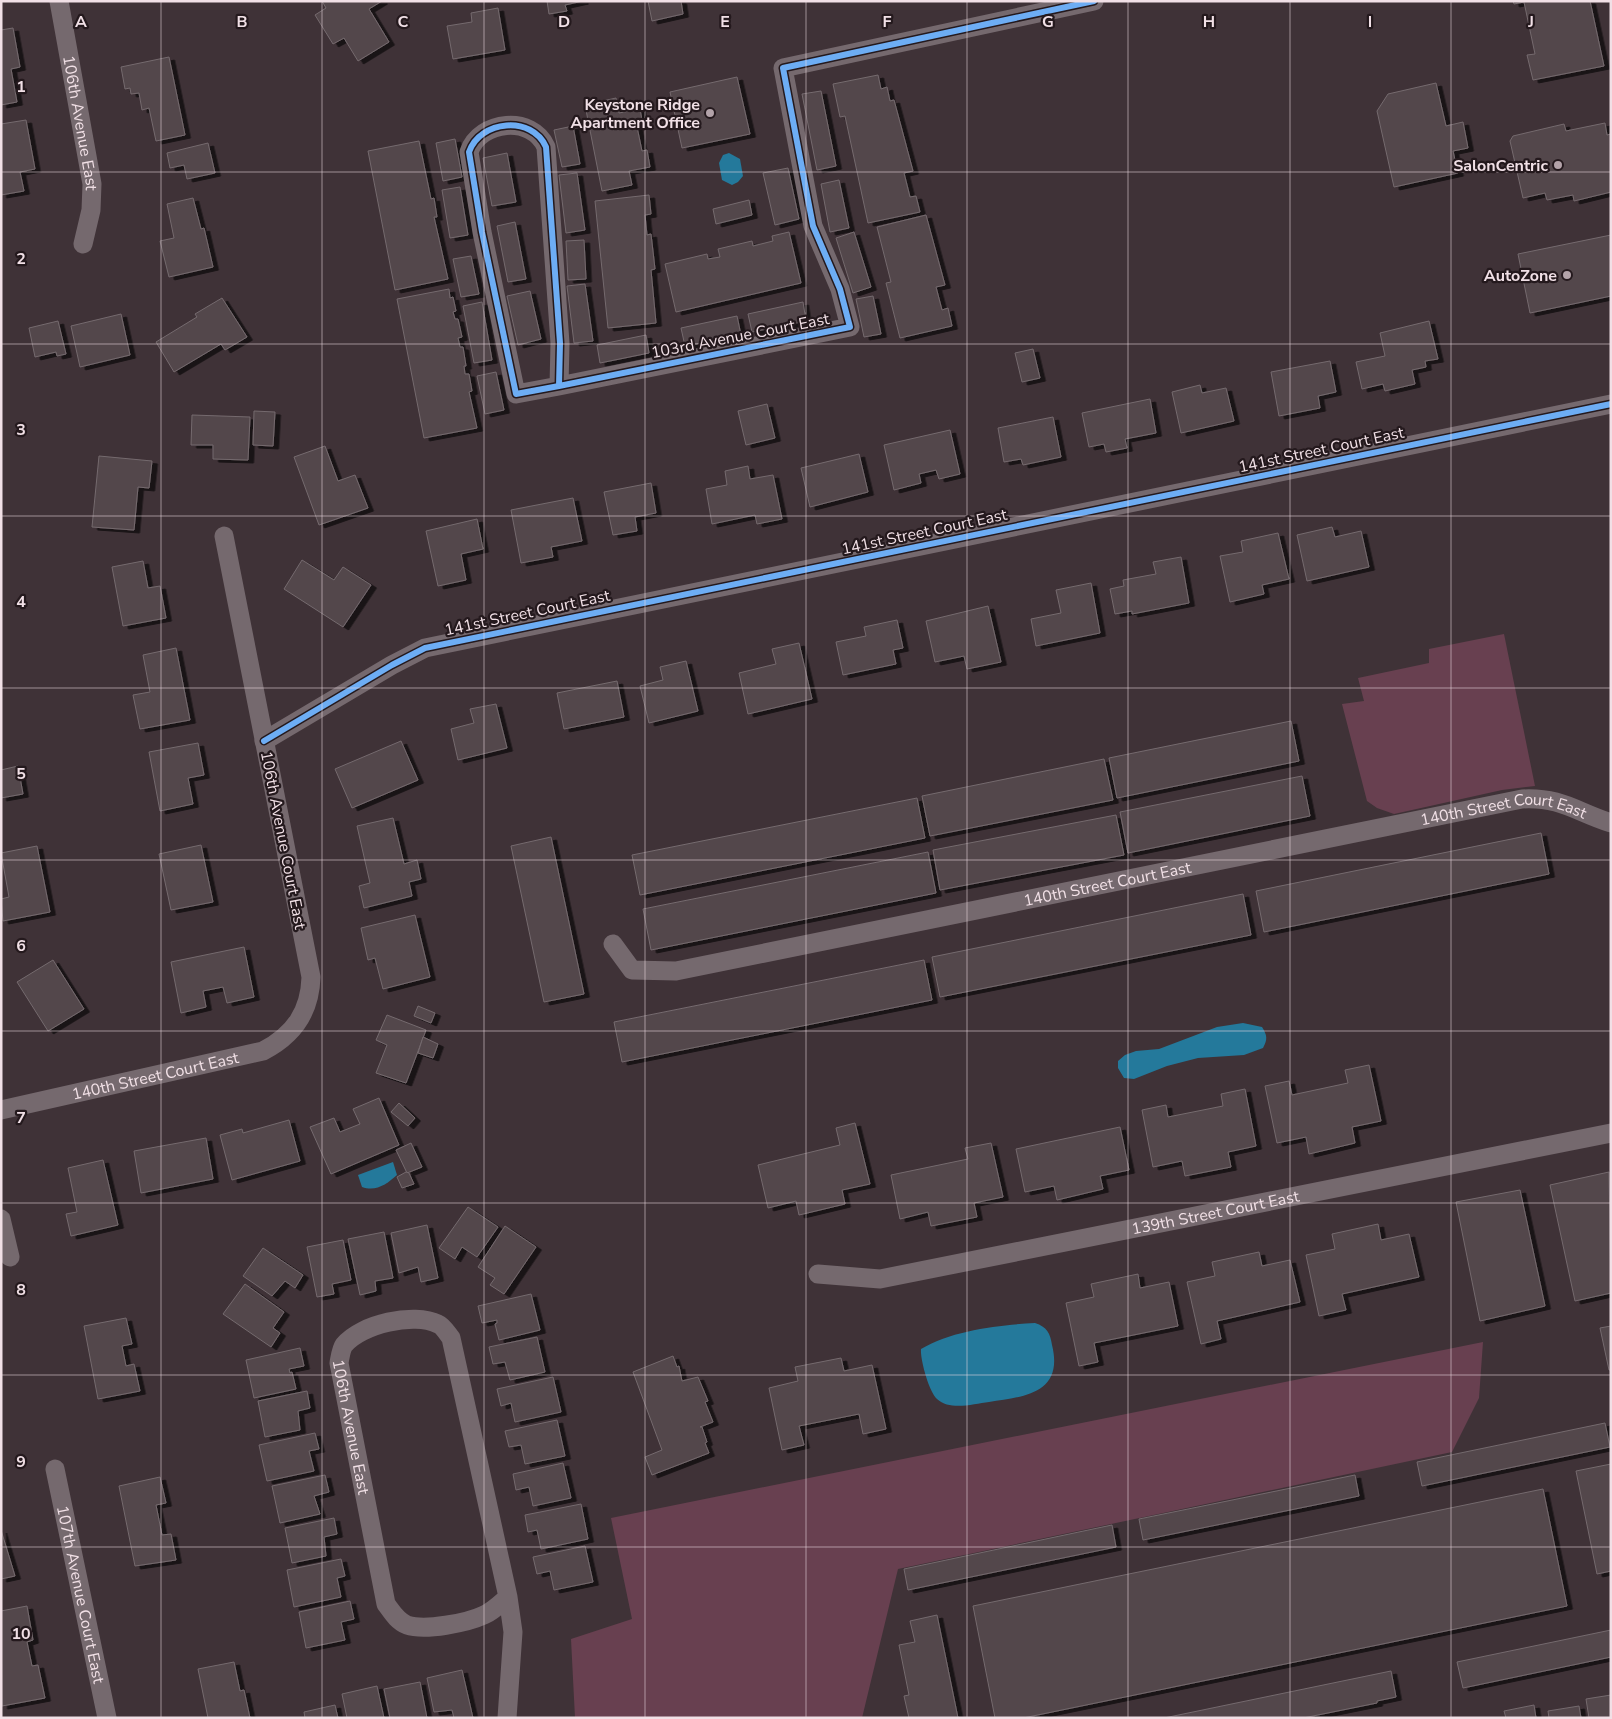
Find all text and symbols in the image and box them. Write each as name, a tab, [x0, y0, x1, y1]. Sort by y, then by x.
text: A	[75, 11, 87, 33]
text: B	[236, 11, 248, 33]
text: C	[398, 11, 409, 33]
text: D	[558, 11, 570, 33]
text: E	[720, 11, 730, 33]
text: F	[883, 11, 892, 33]
text: G	[1042, 11, 1054, 33]
text: H	[1203, 11, 1215, 33]
text: I	[1368, 11, 1372, 33]
text: J	[1527, 11, 1534, 33]
street label: 106th Avenue East	[57, 54, 102, 191]
text: 1	[16, 76, 26, 98]
place label: Keystone Ridge Apartment Office	[570, 94, 700, 134]
marker: Keystone Ridge Apartment Office	[704, 107, 716, 119]
place label: SalonCentric	[1453, 155, 1548, 177]
marker: SalonCentric	[1552, 159, 1564, 171]
text: 2	[16, 248, 26, 270]
place label: AutoZone	[1484, 265, 1557, 287]
marker: AutoZone	[1561, 269, 1573, 281]
street label: 103rd Avenue Court East	[649, 308, 832, 364]
text: 3	[16, 419, 26, 441]
street label: 141st Street Court East	[1236, 422, 1406, 478]
street label: 141st Street Court East	[839, 504, 1009, 560]
street label: 141st Street Court East	[442, 585, 612, 641]
text: 4	[16, 591, 26, 613]
street label: 106th Avenue Court East	[255, 749, 311, 932]
text: 5	[16, 763, 26, 785]
street label: 140th Street Court East	[1418, 789, 1590, 831]
street label: 140th Street Court East	[1021, 857, 1193, 912]
text: 6	[16, 935, 26, 957]
street label: 140th Street Court East	[70, 1047, 241, 1106]
text: 7	[16, 1107, 26, 1129]
street label: 139th Street Court East	[1130, 1185, 1301, 1241]
text: 8	[16, 1279, 26, 1301]
street label: 106th Avenue East	[327, 1358, 374, 1497]
text: 9	[16, 1451, 26, 1473]
street label: 107th Avenue Court East	[51, 1504, 110, 1686]
text: 10	[11, 1623, 31, 1645]

